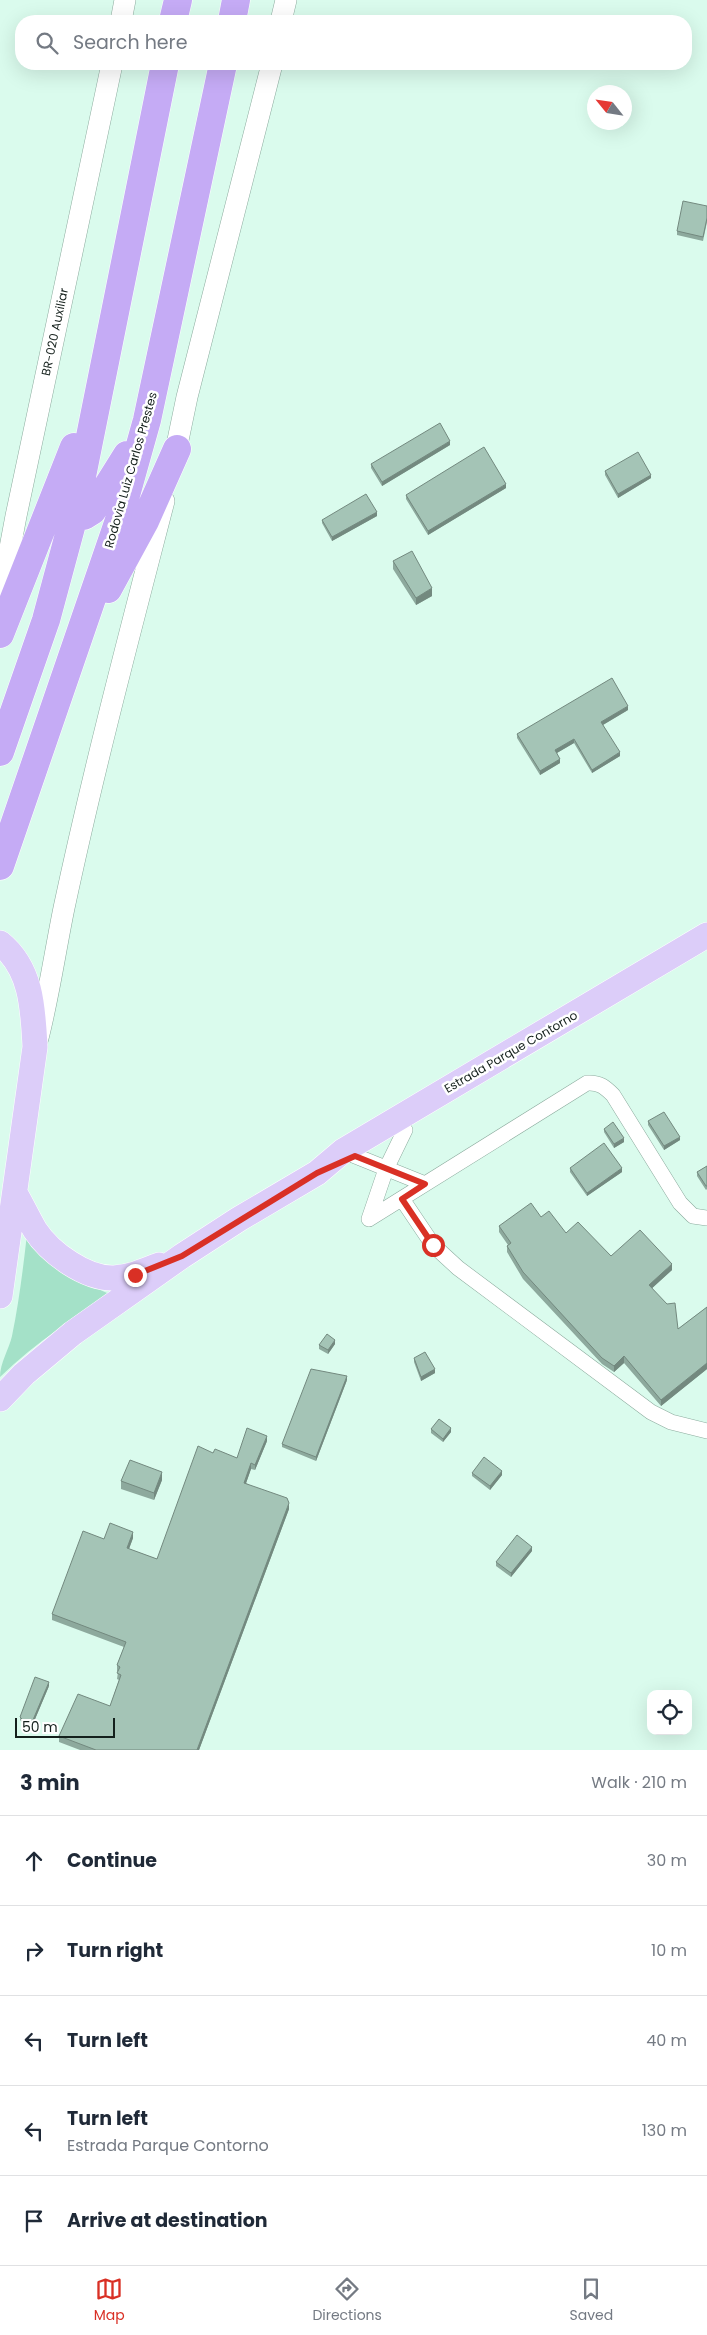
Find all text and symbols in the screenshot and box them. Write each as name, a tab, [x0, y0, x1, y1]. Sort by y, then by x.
search box	[15, 15, 692, 70]
icon: search	[33, 29, 61, 57]
text: Search here	[73, 29, 187, 56]
north arrow	[587, 85, 632, 130]
street label: BR-020 Auxiliar	[37, 286, 72, 377]
street label: Rodovia Luiz Carlos Prestes	[100, 390, 161, 550]
street label: Estrada Parque Contorno	[441, 1006, 581, 1097]
route start	[422, 1234, 445, 1257]
route end	[124, 1264, 147, 1287]
map controls	[647, 1690, 692, 1735]
button: locate	[647, 1690, 692, 1735]
scale bar	[15, 1715, 115, 1738]
text: 50 m	[22, 1717, 58, 1737]
text: 3 min	[20, 1768, 80, 1797]
text: Walk · 210 m	[591, 1771, 687, 1794]
icon: ahead	[20, 1847, 48, 1875]
text: Continue	[67, 1847, 157, 1874]
text: 30 m	[647, 1849, 687, 1872]
icon: right	[20, 1937, 48, 1965]
text: Turn right	[67, 1937, 163, 1964]
text: 10 m	[651, 1939, 687, 1962]
icon: left	[20, 2027, 48, 2055]
text: Turn left	[67, 2027, 148, 2054]
text: 40 m	[646, 2029, 687, 2052]
text: Turn left	[67, 2105, 148, 2132]
icon: left	[20, 2117, 48, 2145]
text: 130 m	[642, 2119, 687, 2142]
text: Estrada Parque Contorno	[67, 2134, 269, 2157]
icon: arrive	[20, 2207, 48, 2235]
text: Arrive at destination	[67, 2207, 268, 2234]
tab: Map	[94, 2275, 125, 2326]
tab: Directions	[312, 2275, 382, 2326]
tab: Saved	[569, 2275, 613, 2326]

